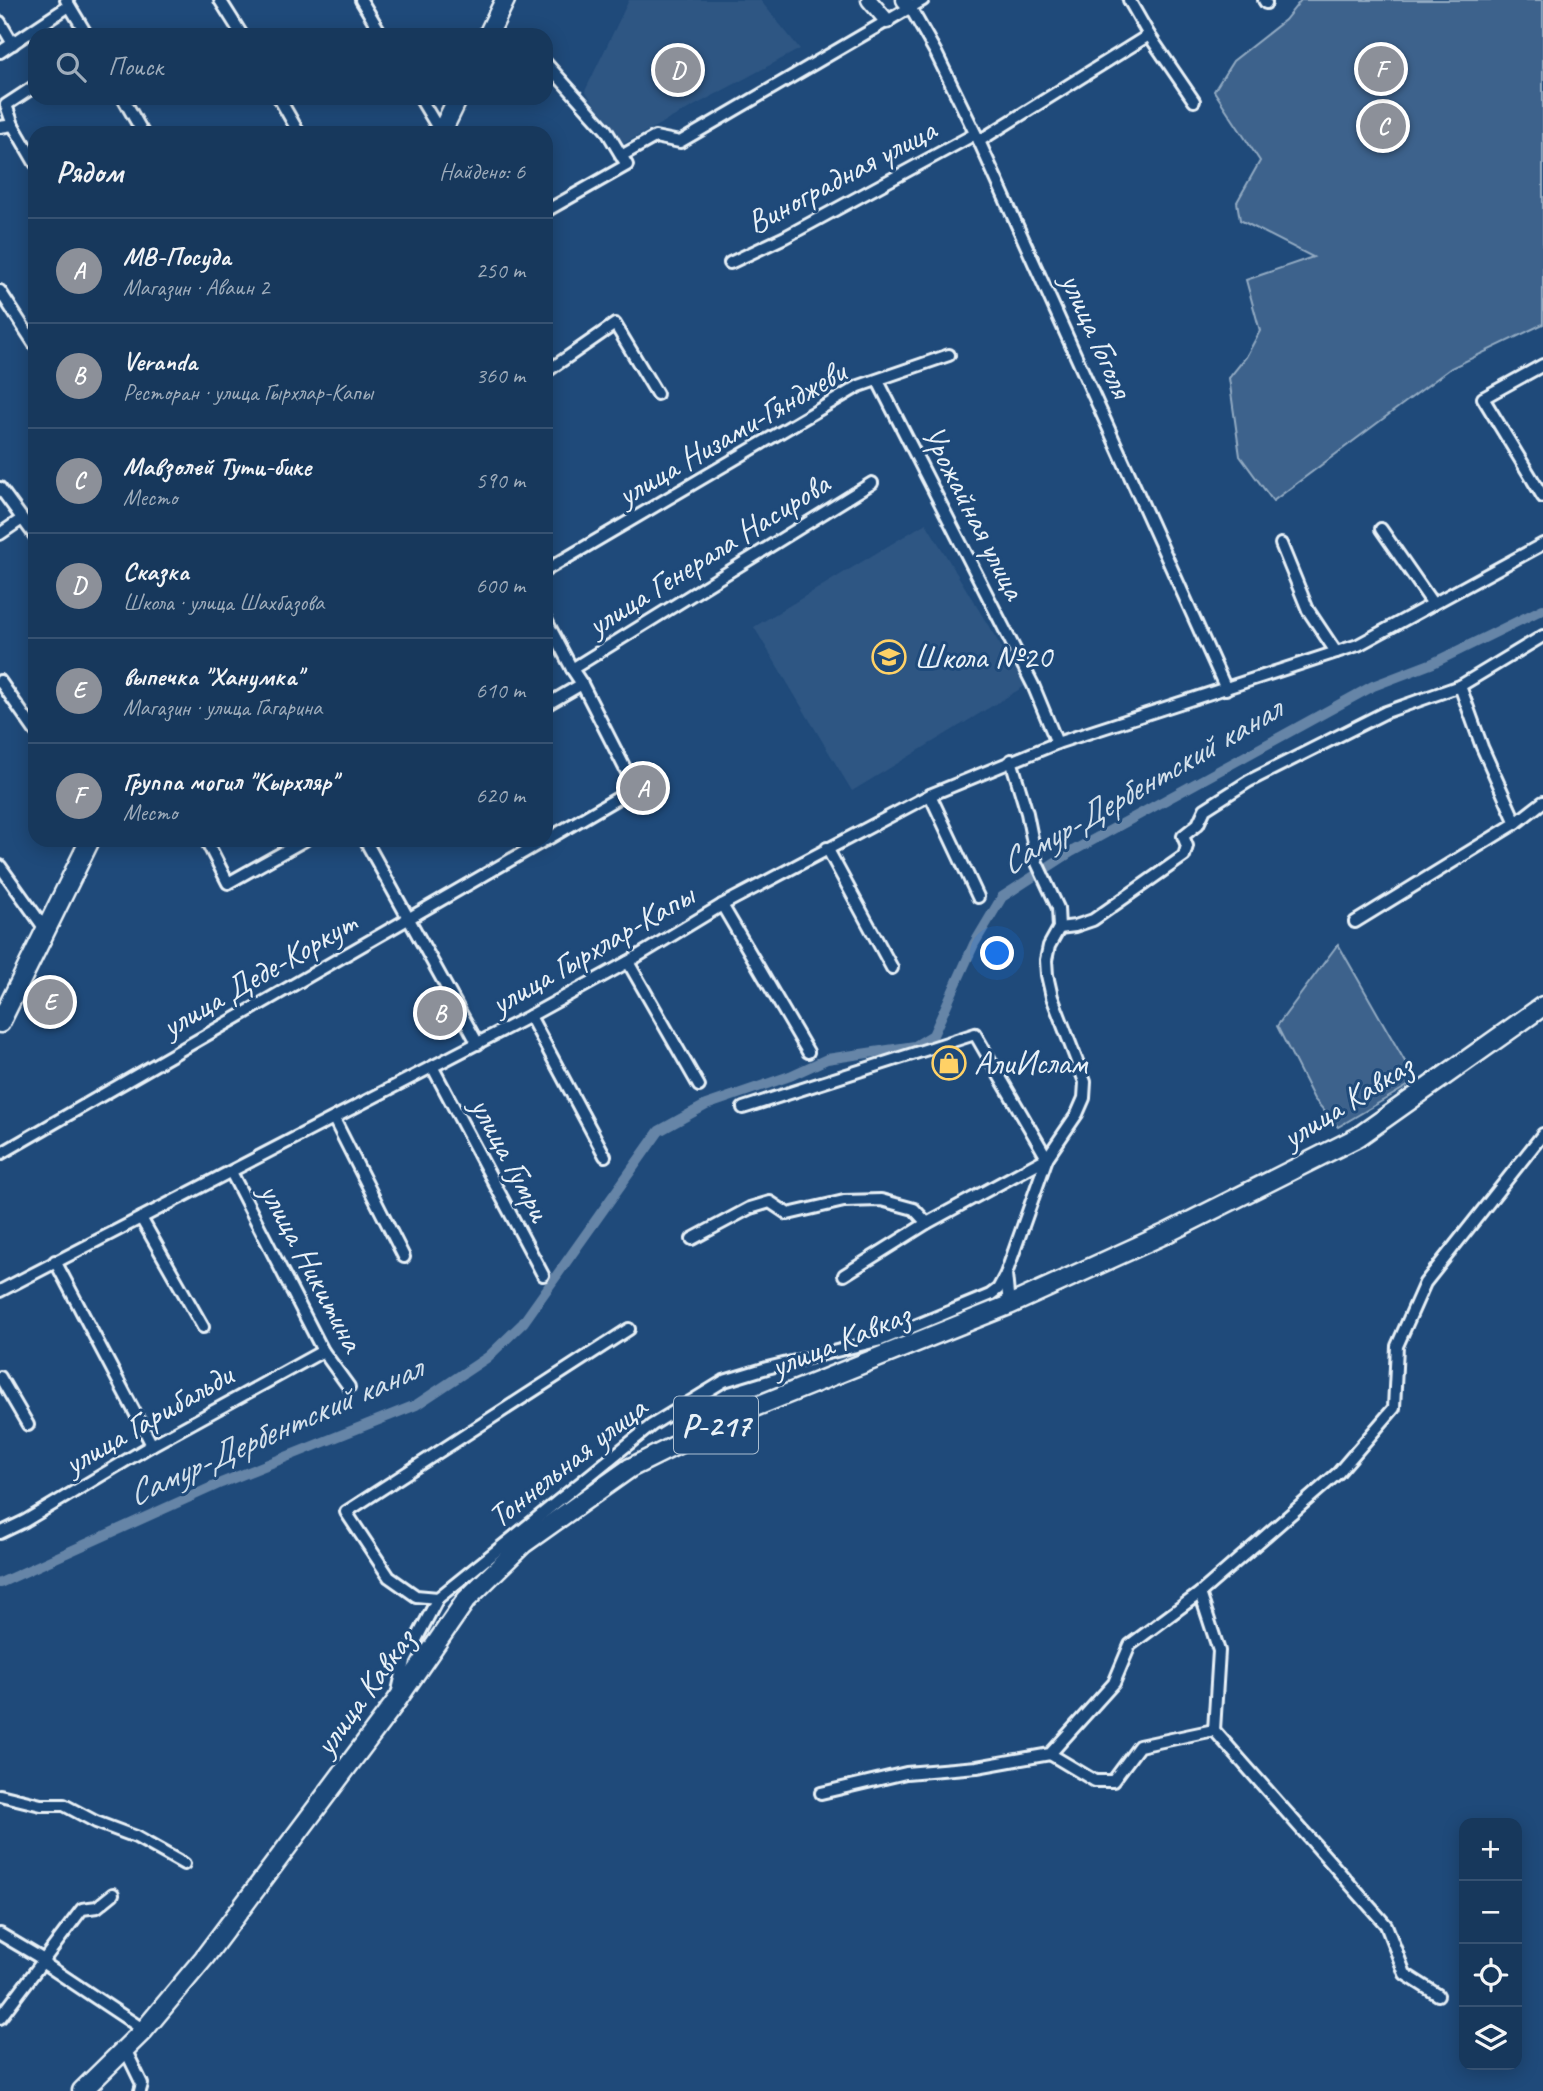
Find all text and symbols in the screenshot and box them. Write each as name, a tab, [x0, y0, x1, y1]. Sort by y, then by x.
search box	[28, 28, 553, 105]
pin: F	[1358, 43, 1404, 95]
pin: D	[655, 44, 701, 96]
icon: search	[52, 48, 90, 86]
text: Поиск	[108, 50, 163, 83]
pin: C	[1360, 100, 1406, 152]
street label: Виноградная улица	[739, 108, 944, 243]
text: Рядом	[56, 153, 123, 191]
text: Найдено: 6	[439, 157, 525, 186]
text: МВ-Посуда	[123, 240, 231, 273]
text: A	[73, 256, 85, 285]
text: 250 m	[476, 256, 525, 285]
street label: улица Гоголя	[1050, 264, 1144, 406]
text: Магазин · Аваин 2	[123, 273, 269, 302]
text: Veranda	[123, 345, 197, 378]
street label: улица Низами-Гянджеви	[607, 349, 856, 516]
text: B	[73, 361, 85, 390]
text: 360 m	[476, 361, 525, 390]
text: Ресторан · улица Гырхлар-Капы	[123, 378, 373, 407]
street label: Урожайная улица	[912, 418, 1037, 608]
text: Мавзолей Тути-бике	[123, 450, 311, 483]
street label: улица Генерала Насирова	[577, 462, 838, 647]
text: C	[74, 466, 84, 495]
text: 590 m	[476, 466, 525, 495]
text: Место	[123, 483, 177, 512]
text: Сказка	[123, 555, 189, 588]
text: D	[72, 571, 86, 600]
text: 600 m	[476, 571, 525, 600]
text: Школа · улица Шахбазова	[123, 588, 324, 617]
place label: Школа №20	[914, 636, 1054, 678]
school or university icon: Школа №20	[870, 638, 908, 676]
text: выпечка "Ханумка"	[123, 660, 302, 693]
text: E	[73, 676, 85, 705]
text: 610 m	[476, 676, 525, 705]
water label: Самур-Дербентский канал	[991, 684, 1294, 885]
text: Магазин · улица Гагарина	[123, 693, 322, 722]
pin: A	[620, 762, 666, 814]
text: Группа могил "Кырхляр"	[123, 765, 337, 798]
text: F	[74, 781, 84, 810]
text: 620 m	[476, 781, 525, 810]
text: Место	[123, 798, 177, 827]
street label: улица Гырхлар-Капы	[481, 873, 703, 1025]
street label: улица Деде-Коркут	[152, 900, 366, 1048]
your location	[980, 936, 1014, 970]
pin: E	[27, 976, 73, 1028]
pin: B	[417, 987, 463, 1039]
place label: АлиИслам	[974, 1042, 1089, 1084]
street label: улица Кавказ	[1272, 1043, 1423, 1159]
shop icon: АлиИслам	[930, 1044, 968, 1082]
street label: улица Гумри	[460, 1088, 562, 1230]
street label: улица Никитина	[249, 1174, 375, 1361]
street label: улица Кавказ	[762, 1292, 918, 1388]
water label: Самур-Дербентский канал	[120, 1344, 433, 1516]
street label: улица Гарибальди	[54, 1353, 242, 1485]
street label: Тоннельная улица	[479, 1385, 657, 1537]
road number: Р-217	[674, 1396, 758, 1454]
street label: улица Кавказ	[303, 1618, 426, 1765]
map controls	[1459, 1818, 1522, 2070]
button: +	[1459, 1818, 1522, 1881]
button: −	[1459, 1881, 1522, 1944]
button: locate	[1459, 1944, 1522, 2007]
button: layers	[1459, 2007, 1522, 2070]

